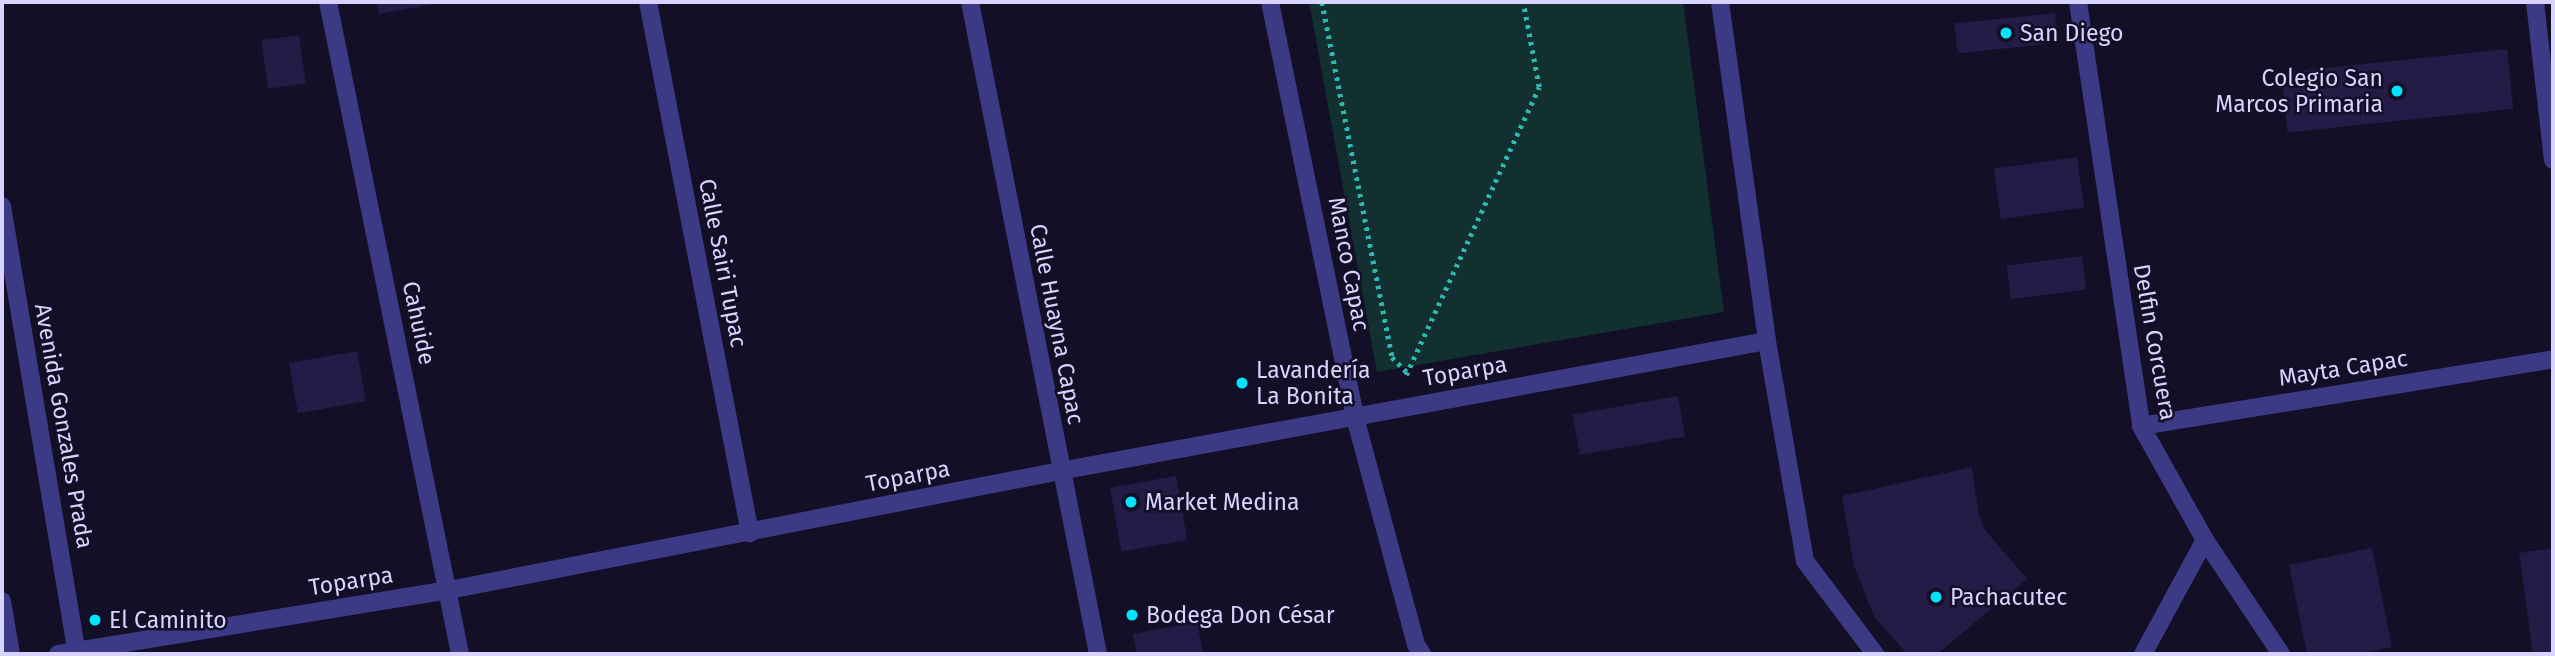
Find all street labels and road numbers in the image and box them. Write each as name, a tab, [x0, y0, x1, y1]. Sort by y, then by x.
street label: Calle Sairi Tupac	[693, 176, 753, 350]
street label: Manco Capac	[1322, 195, 1376, 333]
street label: Calle Huayna Capac	[1024, 221, 1090, 427]
street label: Delfin Corcuera	[2128, 262, 2182, 422]
street label: Cahuide	[397, 279, 441, 367]
street label: Avenida Gonzales Prada	[29, 301, 99, 551]
street label: Mayta Capac	[2277, 344, 2409, 392]
street label: Toparpa	[1421, 350, 1509, 392]
street label: Toparpa	[864, 454, 952, 498]
street label: Toparpa	[307, 561, 395, 601]

